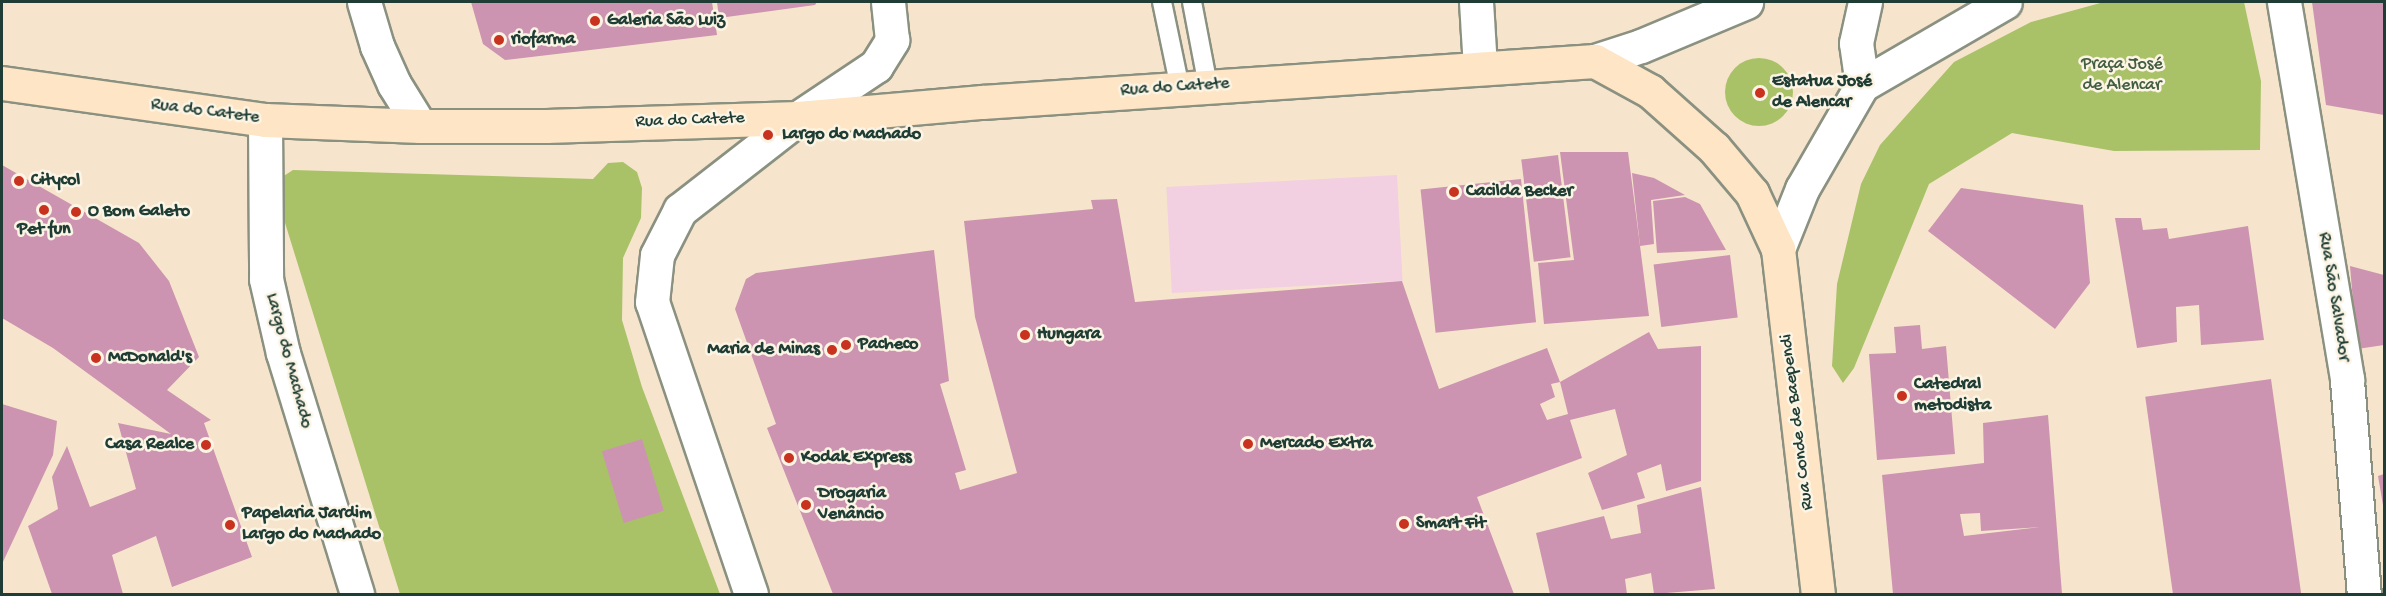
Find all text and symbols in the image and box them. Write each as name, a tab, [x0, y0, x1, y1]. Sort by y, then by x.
place label: Galeria São Luiz	[607, 10, 725, 32]
marker: Galeria São Luiz	[588, 14, 602, 28]
place label: riofarma	[511, 29, 575, 51]
marker: riofarma	[492, 33, 506, 47]
park label: Praça José de Alencar	[2081, 55, 2163, 98]
place label: Estatua José de Alencar	[1772, 72, 1872, 115]
street label: Rua do Catete	[1120, 73, 1230, 103]
marker: Estatua José de Alencar	[1753, 86, 1767, 100]
street label: Rua do Catete	[149, 95, 261, 129]
street label: Rua do Catete	[635, 108, 745, 134]
place label: Largo do Machado	[782, 124, 921, 146]
marker: Largo do Machado	[759, 126, 777, 144]
place label: Citycol	[31, 170, 80, 192]
marker: Citycol	[12, 174, 26, 188]
place label: Cacilda Becker	[1466, 181, 1573, 203]
marker: Cacilda Becker	[1447, 185, 1461, 199]
place label: O Bom Galeto	[88, 201, 190, 223]
marker: Pet fun	[37, 203, 51, 217]
marker: O Bom Galeto	[69, 205, 83, 219]
place label: Pet fun	[17, 219, 71, 241]
street label: Rua São Salvador	[2312, 231, 2354, 363]
street label: Largo do Machado	[260, 291, 316, 431]
place label: Hungara	[1037, 324, 1101, 346]
marker: Hungara	[1018, 328, 1032, 342]
street label: Rua Conde de Baependi	[1776, 333, 1820, 511]
place label: Pacheco	[858, 334, 918, 356]
marker: Pacheco	[839, 338, 853, 352]
place label: Maria de Minas	[707, 339, 820, 361]
marker: Maria de Minas	[825, 343, 839, 357]
place label: McDonald's	[108, 347, 192, 369]
marker: McDonald's	[89, 351, 103, 365]
place label: Catedral metodista	[1914, 375, 1991, 418]
marker: Catedral metodista	[1895, 389, 1909, 403]
place label: Mercado Extra	[1260, 433, 1373, 455]
place label: Casa Realce	[105, 434, 194, 456]
marker: Mercado Extra	[1241, 437, 1255, 451]
marker: Casa Realce	[199, 438, 213, 452]
place label: Kodak Express	[801, 447, 912, 469]
marker: Kodak Express	[782, 451, 796, 465]
place label: Drogaria Venâncio	[818, 484, 886, 526]
marker: Drogaria Venâncio	[799, 498, 813, 512]
place label: Papelaria Jardim Largo do Machado	[242, 504, 381, 546]
place label: Smart Fit	[1416, 513, 1486, 535]
marker: Smart Fit	[1397, 517, 1411, 531]
marker: Papelaria Jardim Largo do Machado	[223, 518, 237, 532]

